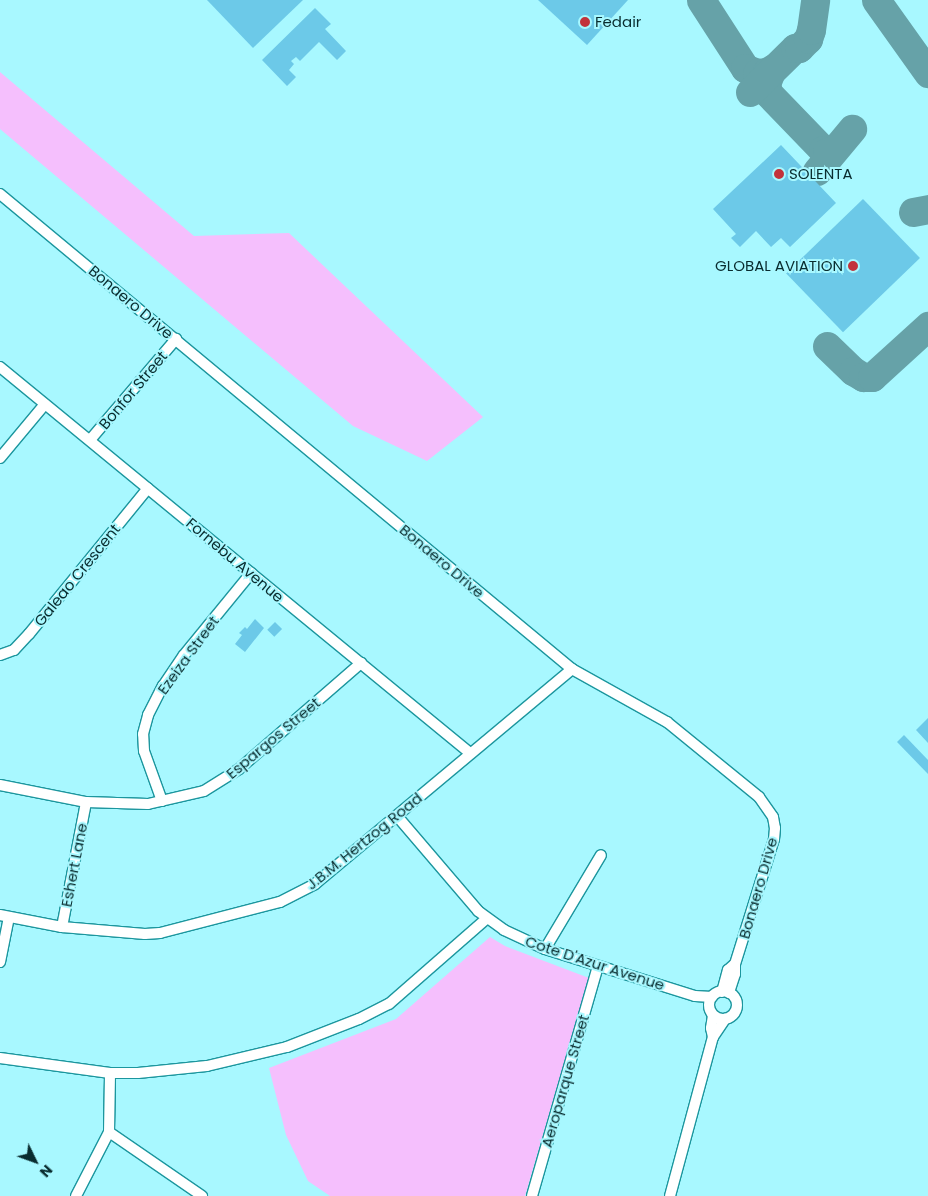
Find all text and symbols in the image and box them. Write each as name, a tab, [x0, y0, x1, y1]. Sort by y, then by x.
place label: Fedair	[595, 13, 641, 31]
marker: Fedair	[579, 16, 591, 28]
place label: SOLENTA	[789, 165, 853, 183]
marker: SOLENTA	[773, 168, 785, 180]
place label: GLOBAL AVIATION	[715, 257, 843, 275]
marker: GLOBAL AVIATION	[847, 260, 859, 272]
street label: Bonaero Drive	[85, 261, 177, 343]
street label: Bonfor Street	[95, 347, 171, 433]
street label: Fornebu Avenue	[183, 514, 287, 606]
street label: Galeao Crescent	[30, 520, 124, 630]
street label: Bonaero Drive	[396, 520, 488, 602]
street label: Ezeiza Street	[154, 612, 222, 698]
street label: Espargos Street	[222, 694, 324, 782]
street label: J.B.M. Hertzog Road	[302, 789, 426, 893]
street label: Eshert Lane	[57, 822, 91, 908]
street label: Bonaero Drive	[735, 835, 781, 941]
street label: Cote D'Azur Avenue	[523, 932, 667, 994]
street label: Aeroparque Street	[537, 1012, 593, 1150]
north arrow	[10, 1136, 60, 1186]
text: N	[35, 1160, 57, 1182]

